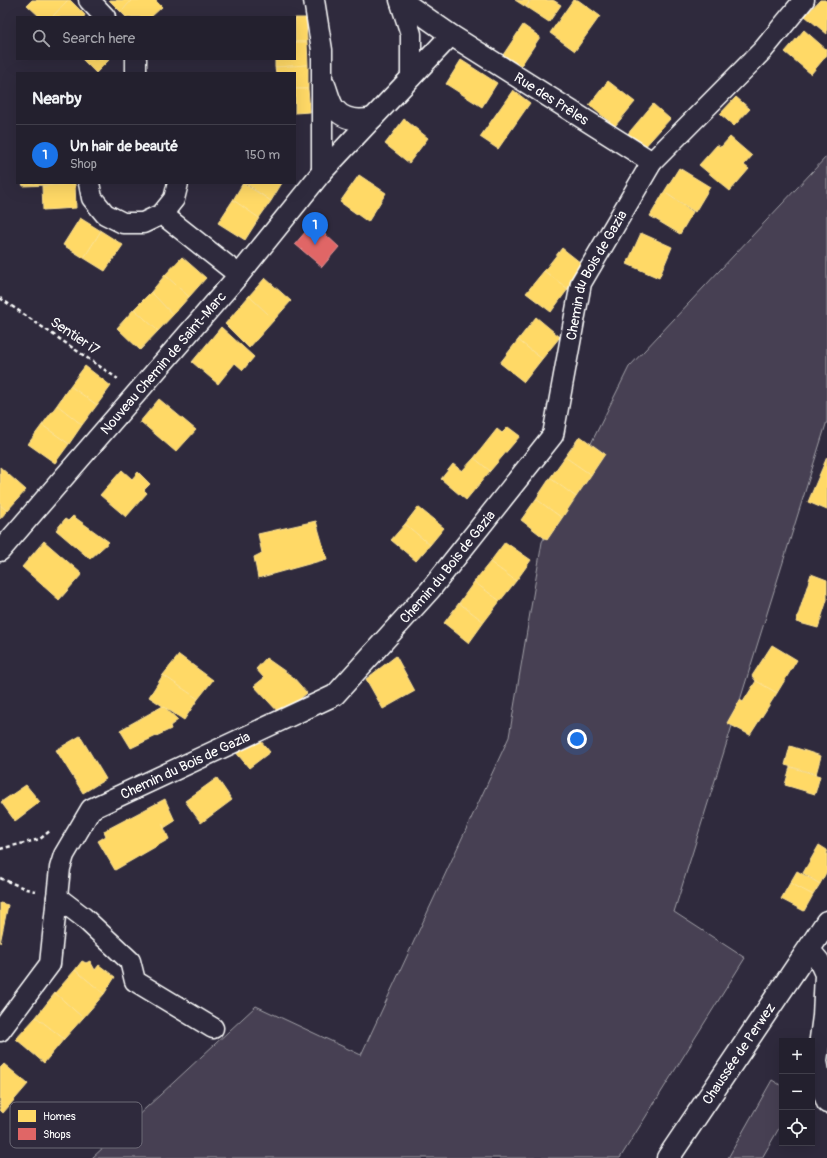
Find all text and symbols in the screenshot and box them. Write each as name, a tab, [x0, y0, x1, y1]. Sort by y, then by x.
search box	[16, 16, 296, 60]
icon: search	[30, 27, 52, 49]
text: Search here	[62, 29, 135, 48]
street label: Rue des Prêles	[511, 69, 593, 129]
text: Nearby	[32, 88, 81, 109]
text: Un hair de beauté	[70, 137, 178, 156]
text: 1	[42, 147, 48, 163]
text: 150 m	[245, 147, 280, 163]
text: Shop	[70, 156, 97, 172]
street label: Chemin du Bois de Gazia	[562, 207, 630, 342]
pin: 1	[302, 212, 328, 245]
street label: Nouveau Chemin de Saint-Marc	[97, 288, 229, 438]
street label: Sentier i7	[47, 313, 103, 359]
street label: Chemin du Bois de Gazia	[396, 507, 499, 626]
street label: Chemin du Bois de Gazia	[118, 727, 253, 803]
your location	[567, 729, 587, 749]
street label: Chaussée de Perwez	[698, 1000, 779, 1107]
map controls	[779, 1038, 815, 1146]
button: +	[779, 1038, 815, 1074]
button: −	[779, 1074, 815, 1110]
legend	[10, 1102, 142, 1148]
text: Homes	[43, 1110, 76, 1123]
button: locate	[779, 1110, 815, 1146]
text: Shops	[43, 1128, 71, 1141]

